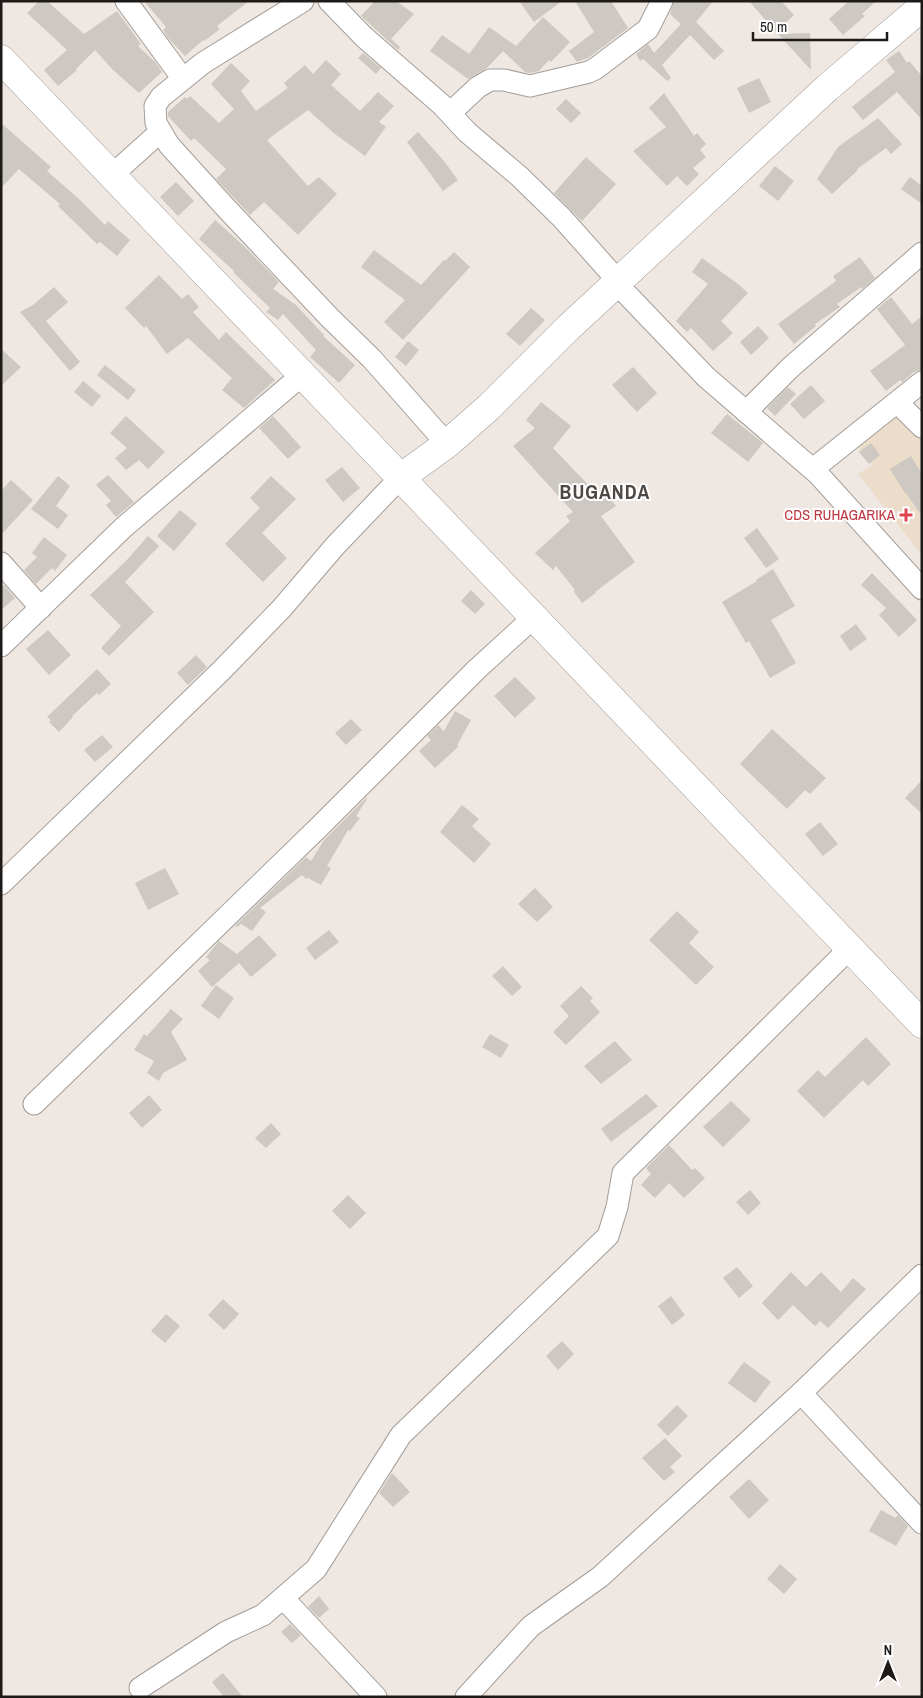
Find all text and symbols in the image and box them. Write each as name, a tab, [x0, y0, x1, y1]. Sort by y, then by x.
scale bar	[753, 10, 887, 42]
text: 50 m	[760, 16, 787, 37]
district label: BUGANDA	[560, 478, 650, 505]
place label: CDS RUHAGARIKA	[784, 504, 896, 525]
marker: CDS RUHAGARIKA	[899, 508, 913, 522]
north arrow	[863, 1638, 913, 1688]
text: N	[884, 1641, 892, 1659]

